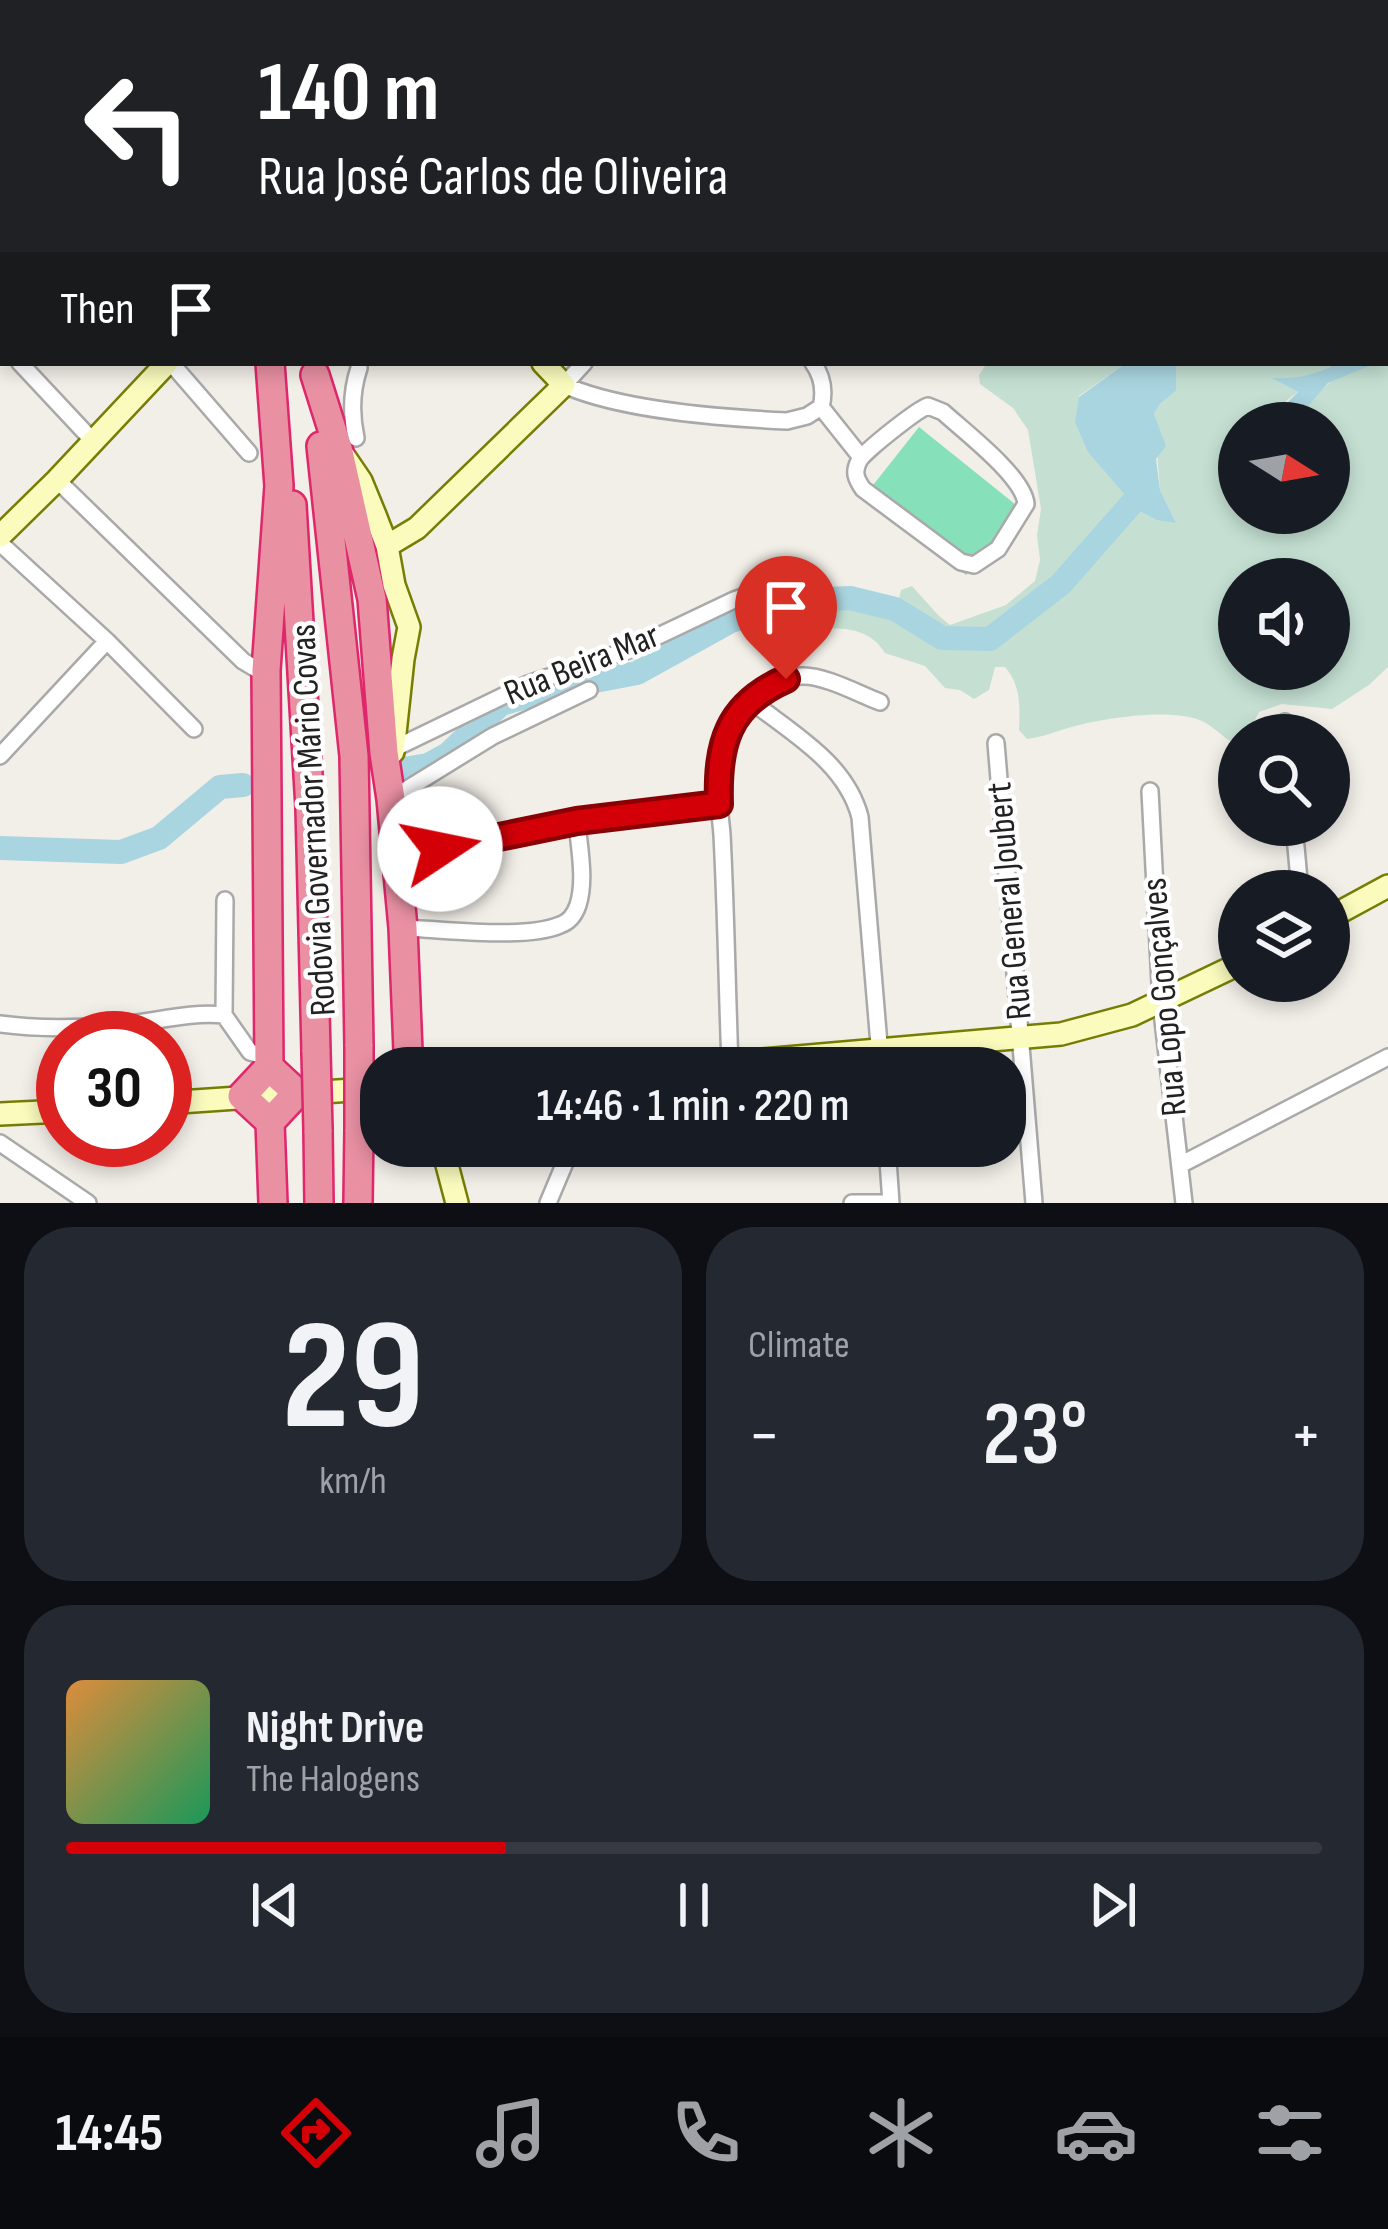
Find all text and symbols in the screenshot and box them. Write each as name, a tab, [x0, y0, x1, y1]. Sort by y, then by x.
text: 140 m	[258, 43, 439, 144]
icon: left	[60, 48, 216, 204]
text: Rua José Carlos de Oliveira	[258, 145, 728, 210]
icon: arrive	[158, 276, 224, 342]
text: Then	[60, 282, 134, 337]
north arrow	[1218, 402, 1350, 534]
map controls	[1218, 402, 1350, 1002]
pin	[735, 556, 837, 679]
button: sound	[1218, 558, 1350, 690]
icon: arrive	[753, 574, 819, 640]
street label: Rua Beira Mar	[498, 614, 666, 716]
street label: Rodovia Governador Mário Covas	[282, 623, 346, 1017]
button: search	[1218, 714, 1350, 846]
street label: Rua General Joubert	[978, 780, 1042, 1022]
position arrow	[377, 786, 503, 912]
button: layers	[1218, 870, 1350, 1002]
street label: Rua Lopo Gonçalves	[1133, 876, 1197, 1118]
speed limit sign: 30	[36, 1011, 192, 1167]
text: 14:46 · 1 min · 220 m	[536, 1079, 850, 1134]
text: 29	[282, 1286, 424, 1473]
text: Climate	[748, 1322, 850, 1369]
text: 23°	[982, 1382, 1088, 1490]
text: −	[748, 1397, 780, 1476]
text: +	[1290, 1397, 1322, 1476]
text: km/h	[319, 1458, 387, 1505]
text: Night Drive	[246, 1701, 424, 1756]
text: The Halogens	[246, 1756, 420, 1803]
icon: previous	[242, 1872, 308, 1938]
icon: pause	[661, 1872, 727, 1938]
icon: next	[1080, 1872, 1146, 1938]
icon: directions	[274, 2091, 358, 2175]
icon: music	[469, 2091, 553, 2175]
icon: phone	[664, 2091, 748, 2175]
icon: climate	[859, 2091, 943, 2175]
icon: car	[1054, 2091, 1138, 2175]
icon: filters	[1248, 2091, 1332, 2175]
text: 14:45	[55, 2101, 163, 2166]

